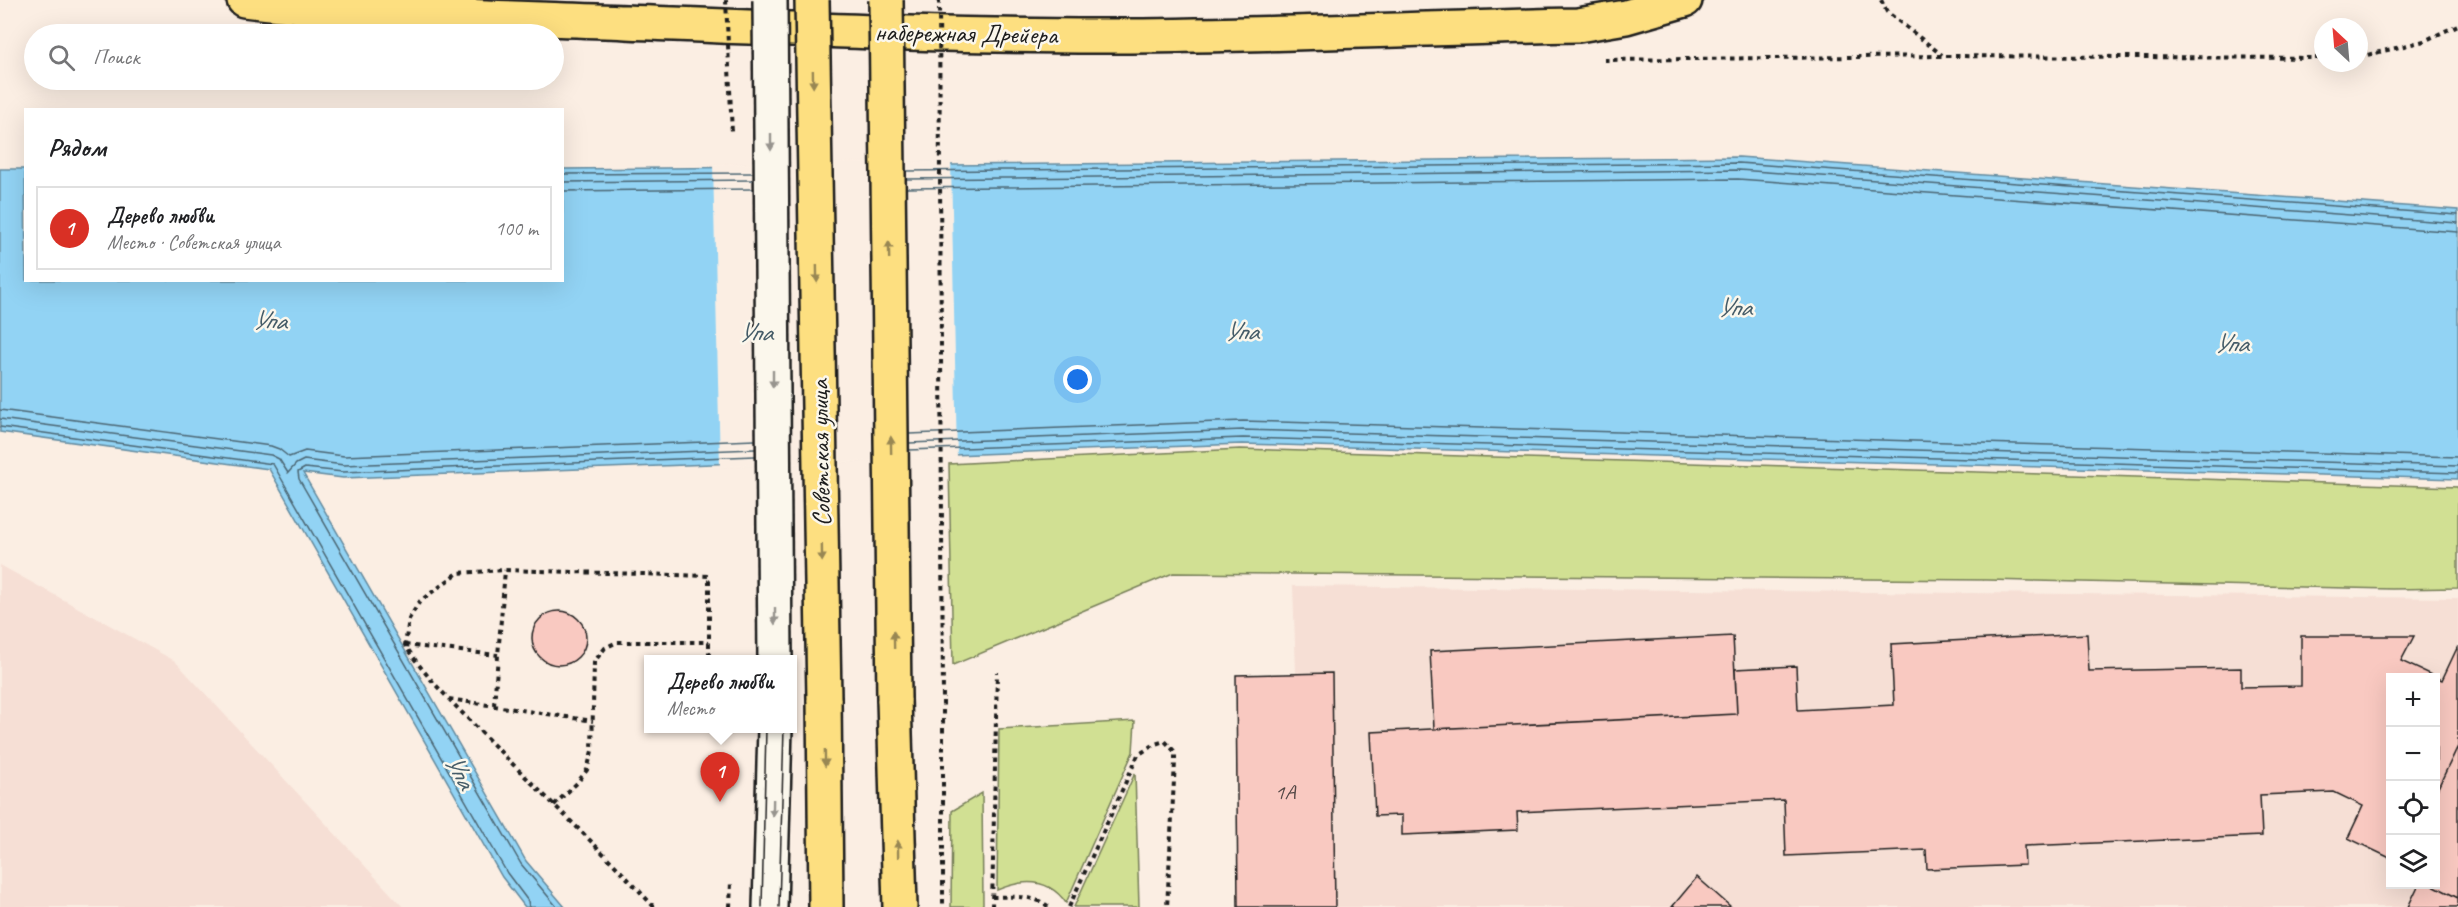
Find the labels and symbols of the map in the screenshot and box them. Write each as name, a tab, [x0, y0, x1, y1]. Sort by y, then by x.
street label: набережная Дрейера	[874, 15, 1059, 52]
north arrow	[2314, 18, 2368, 72]
one-way arrow	[808, 70, 818, 89]
one-way arrow	[766, 133, 776, 152]
one-way arrow	[884, 241, 894, 260]
one-way arrow	[812, 265, 822, 284]
water label: Упа	[1717, 290, 1753, 324]
water label: Упа	[251, 302, 289, 338]
water label: Упа	[1224, 314, 1260, 348]
water label: Упа	[738, 315, 774, 349]
water label: Упа	[2213, 326, 2251, 360]
your location	[1063, 365, 1092, 394]
one-way arrow	[768, 370, 778, 389]
street label: Советская улица	[803, 378, 838, 527]
one-way arrow	[887, 436, 896, 455]
one-way arrow	[817, 544, 826, 563]
one-way arrow	[770, 607, 780, 626]
one-way arrow	[889, 631, 899, 650]
water label: Упа	[437, 748, 484, 796]
one-way arrow	[820, 748, 830, 767]
pin: 1	[700, 752, 740, 802]
house number: 1А	[1275, 778, 1296, 806]
one-way arrow	[769, 798, 778, 817]
one-way arrow	[893, 839, 903, 858]

